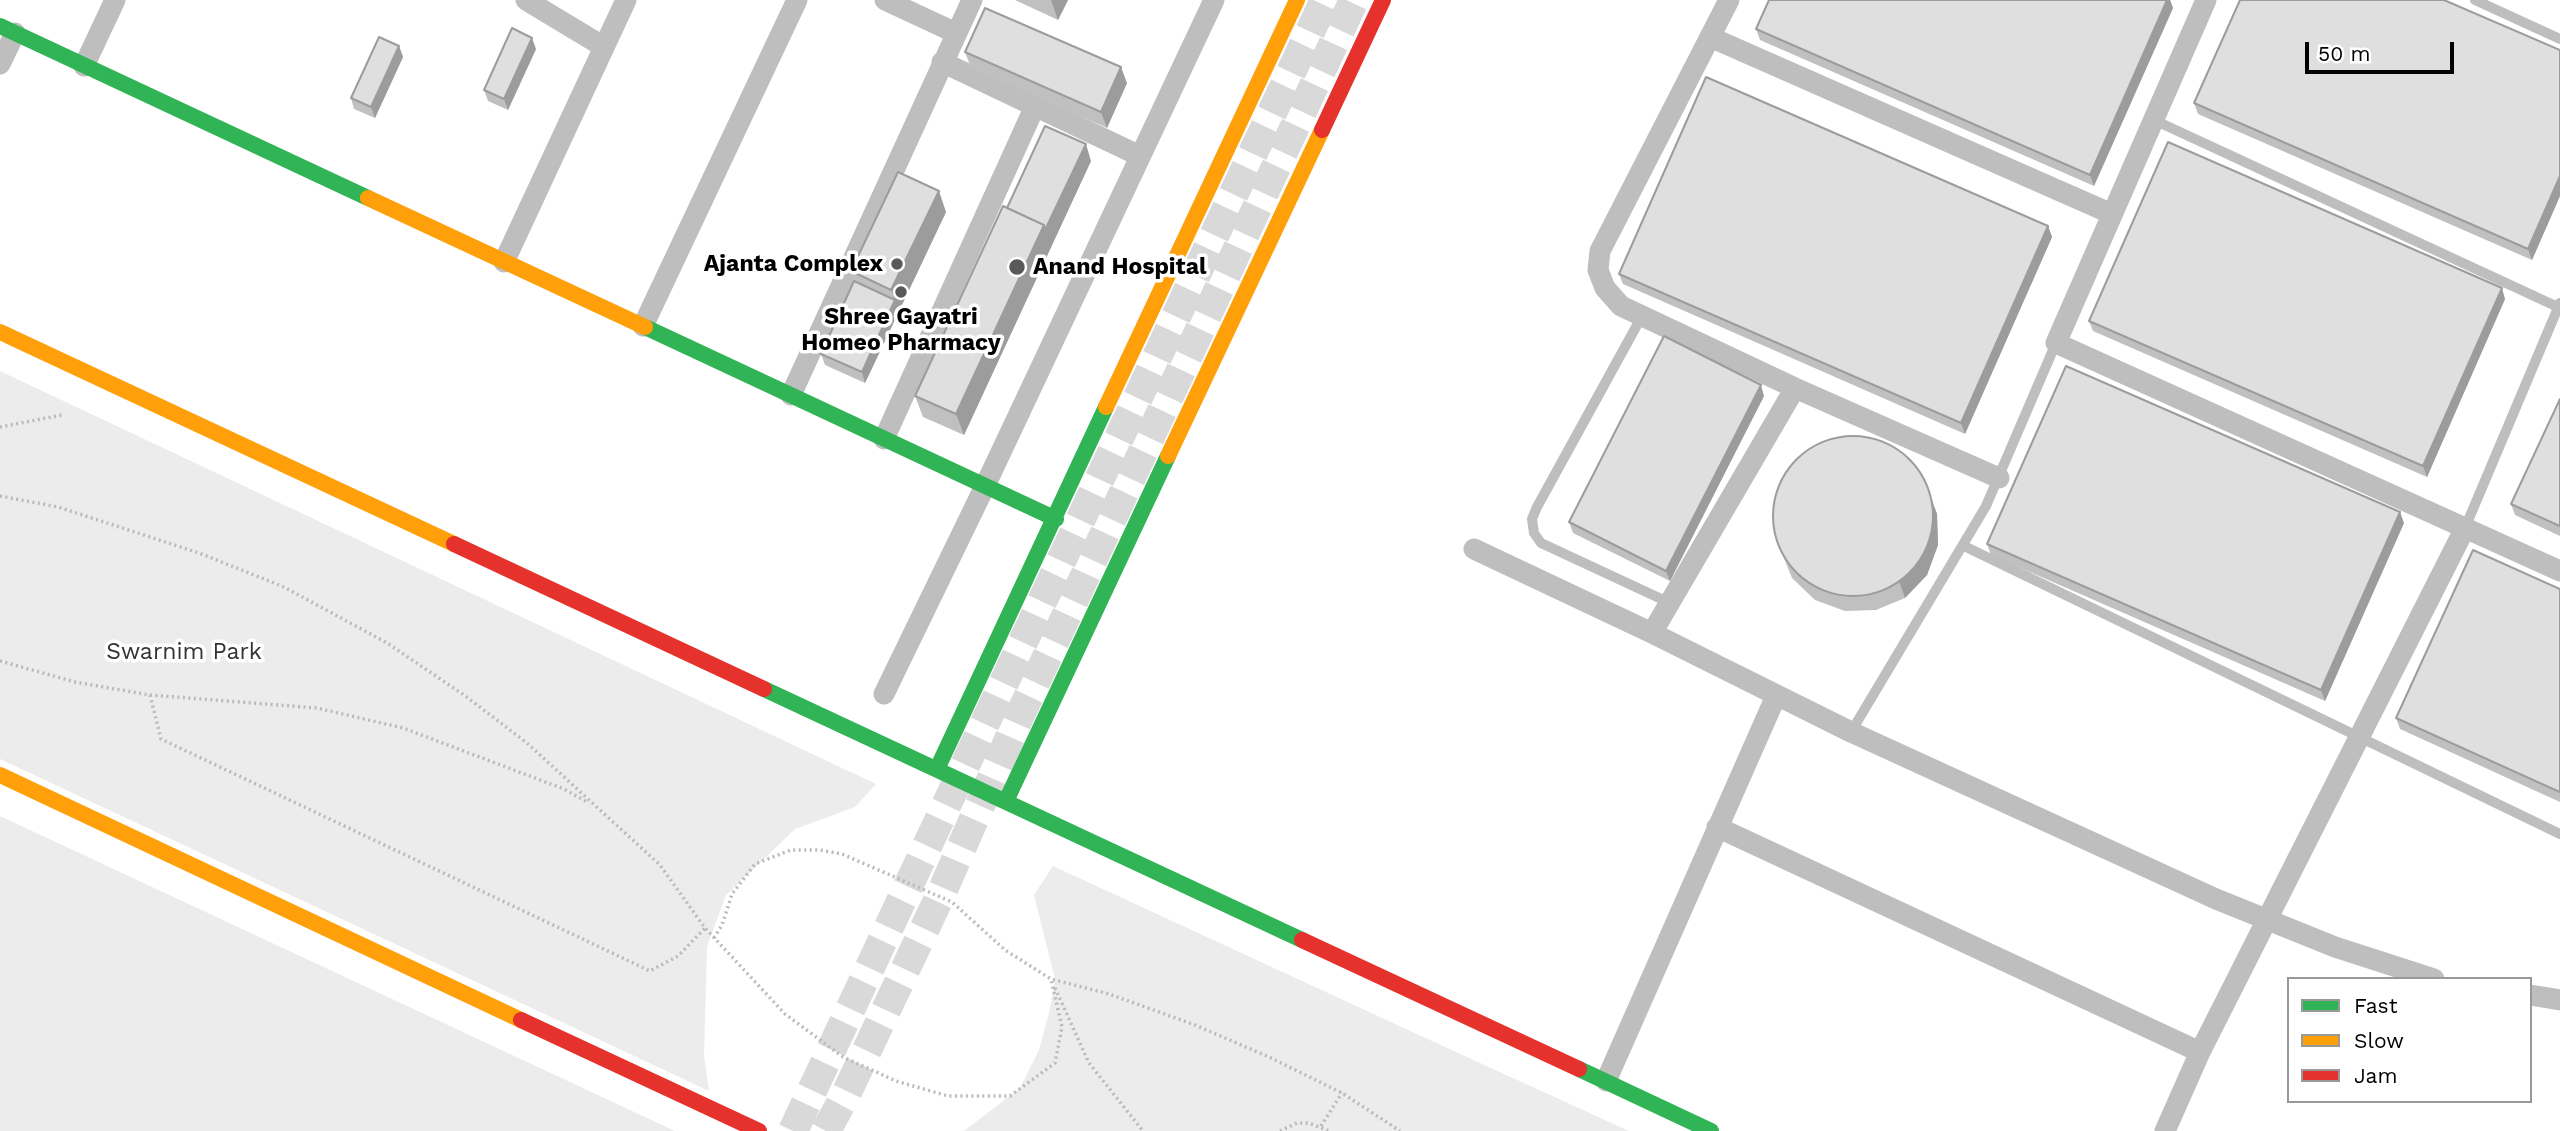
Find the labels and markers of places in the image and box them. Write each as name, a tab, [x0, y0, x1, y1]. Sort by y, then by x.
place label: Ajanta Complex	[704, 250, 883, 278]
place label: Anand Hospital	[1033, 253, 1207, 281]
marker: Ajanta Complex	[889, 256, 905, 272]
marker: Anand Hospital	[1007, 257, 1027, 277]
marker: Shree Gayatri Homeo Pharmacy	[893, 284, 909, 300]
place label: Shree Gayatri Homeo Pharmacy	[801, 303, 1001, 357]

